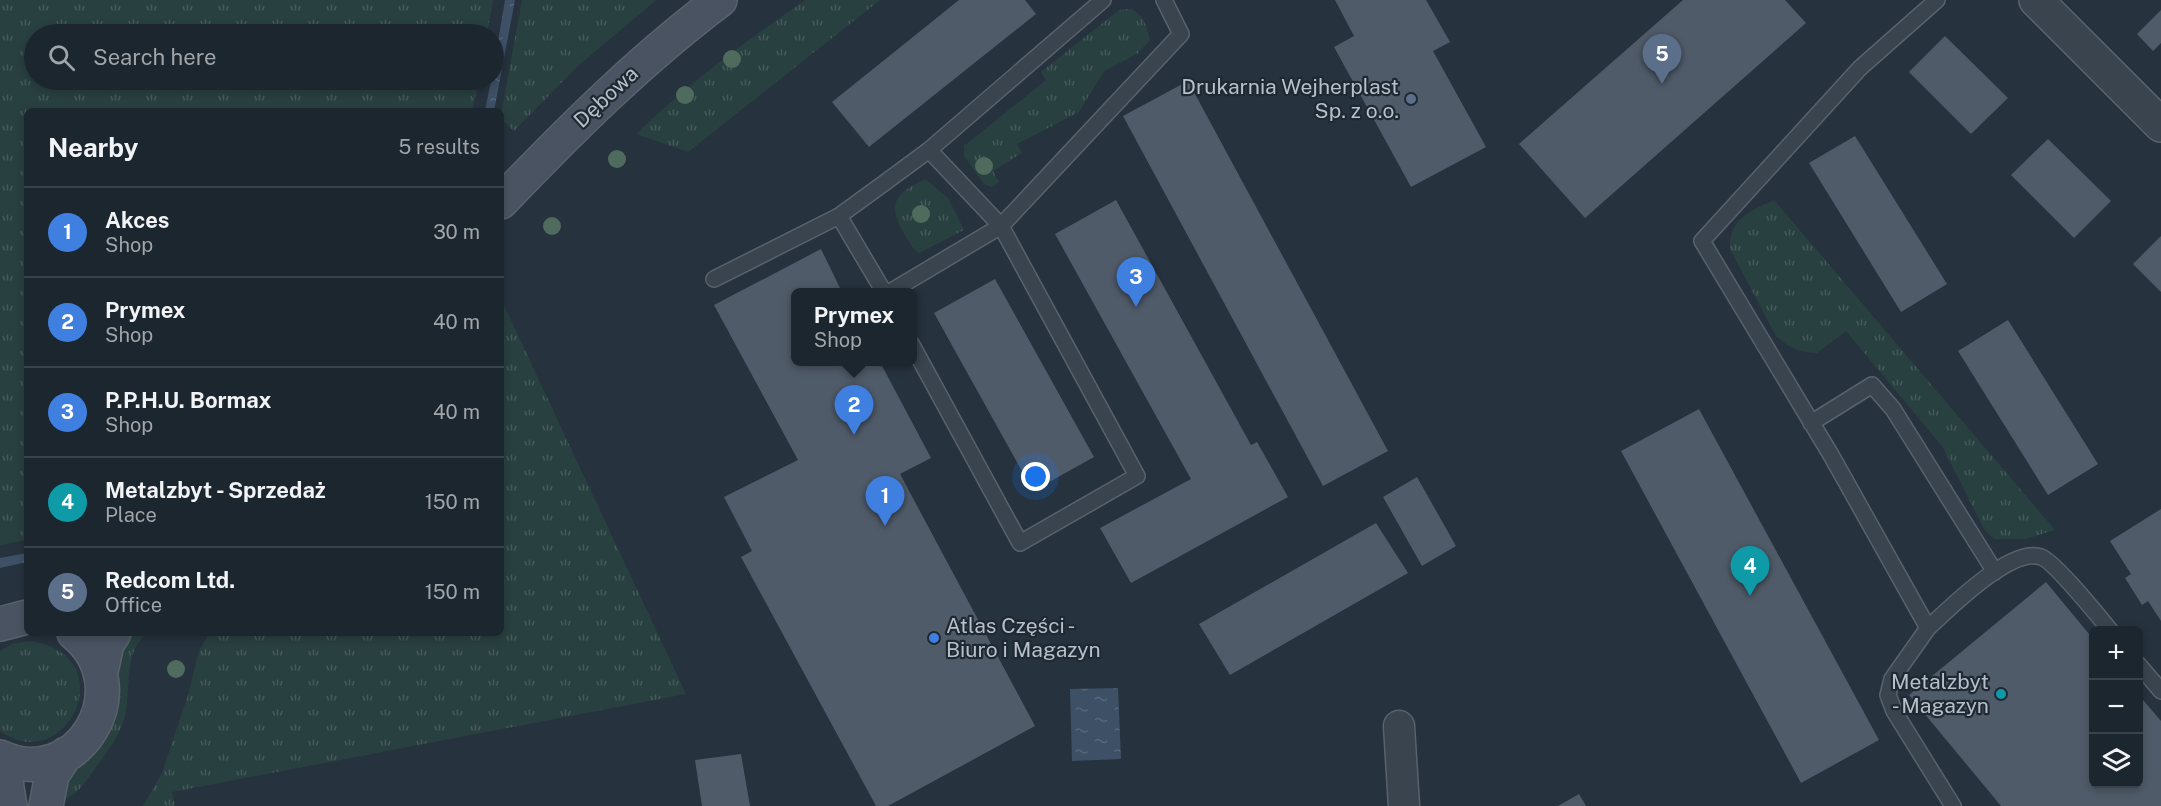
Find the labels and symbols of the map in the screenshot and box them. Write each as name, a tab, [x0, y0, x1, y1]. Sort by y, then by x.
pin: 5	[1642, 34, 1682, 84]
street label: Dębowa	[568, 61, 643, 133]
place label: Drukarnia Wejherplast Sp. z o.o.	[1181, 74, 1399, 123]
marker: Drukarnia Wejherplast Sp. z o.o.	[1404, 92, 1418, 106]
pin: 3	[1116, 258, 1156, 307]
pin: 2	[834, 386, 874, 435]
your location	[1021, 462, 1050, 491]
pin: 1	[866, 476, 904, 526]
pin: 4	[1730, 546, 1770, 596]
place label: Atlas Części - Biuro i Magazyn	[946, 613, 1101, 662]
marker: Atlas Części - Biuro i Magazyn	[927, 631, 941, 645]
place label: Metalzbyt - Magazyn	[1891, 669, 1989, 718]
marker: Metalzbyt - Magazyn	[1994, 687, 2008, 701]

